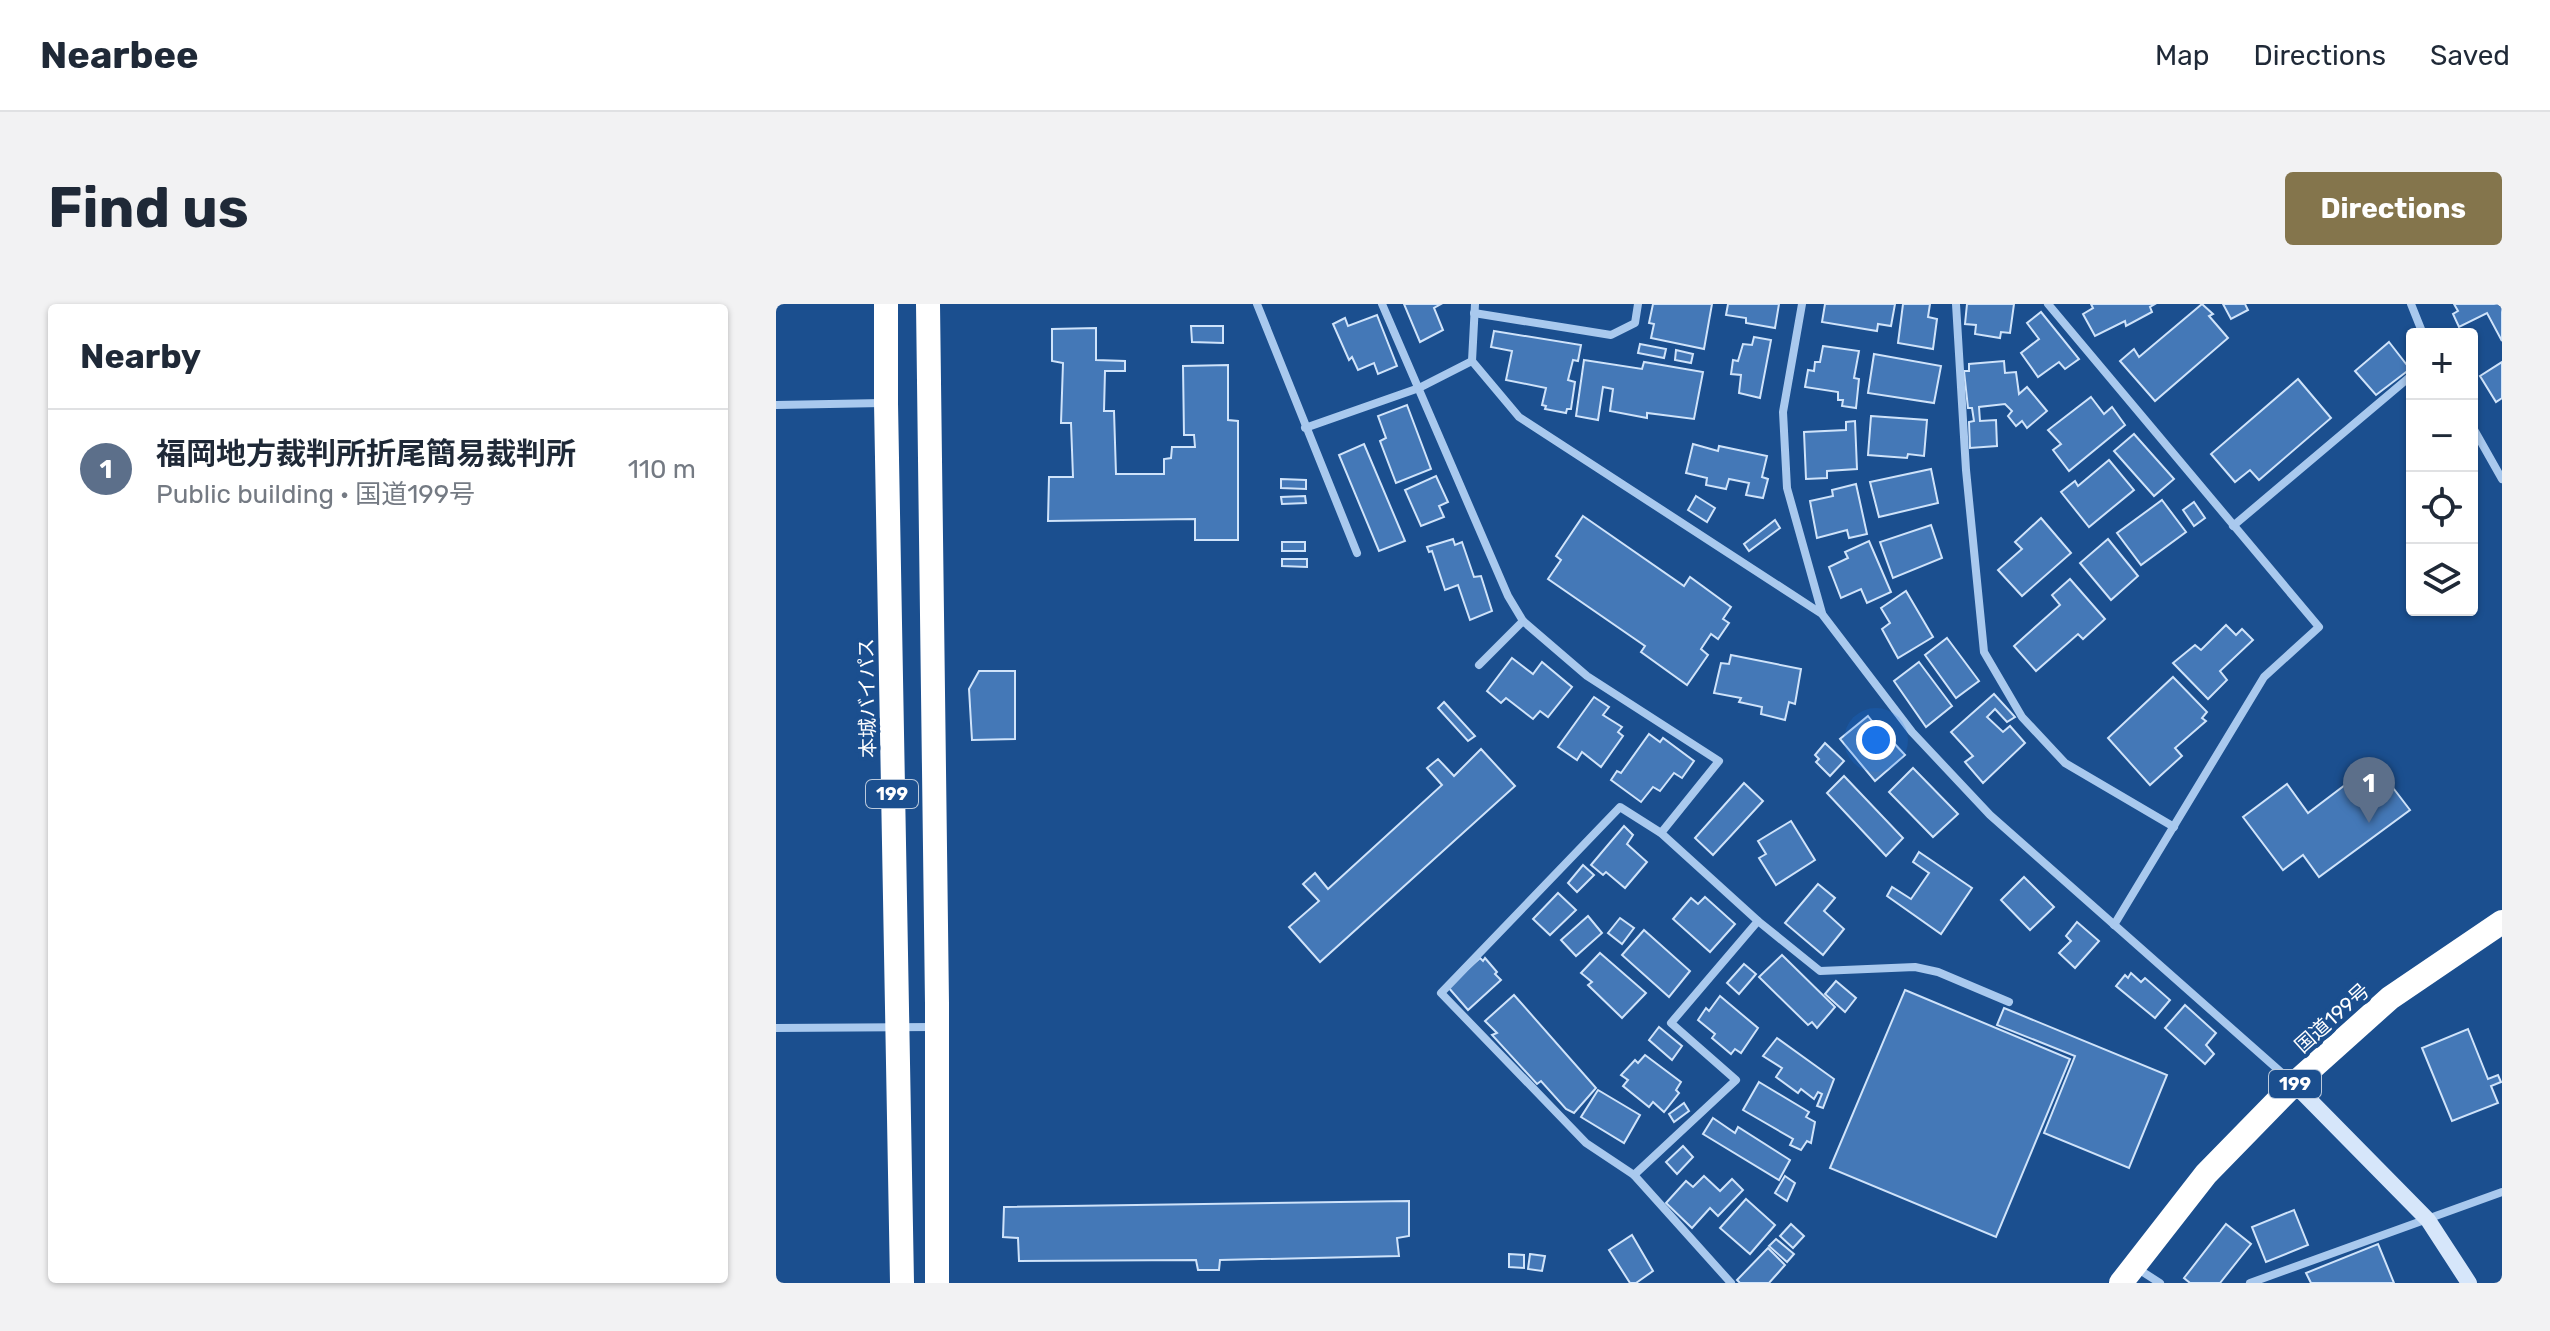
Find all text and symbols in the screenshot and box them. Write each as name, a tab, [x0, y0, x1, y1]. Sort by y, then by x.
text: Nearbee	[40, 32, 199, 78]
text: Map	[2155, 39, 2209, 72]
text: Directions	[2253, 39, 2386, 72]
text: Saved	[2430, 39, 2510, 72]
button: Directions	[2285, 172, 2502, 245]
text: Find us	[48, 175, 249, 241]
map controls	[2406, 328, 2478, 616]
button: +	[2406, 328, 2478, 400]
text: Nearby	[80, 336, 201, 377]
button: −	[2406, 400, 2478, 472]
text: 福岡地方裁判所折尾簡易裁判所	[156, 436, 576, 472]
text: 1	[100, 454, 112, 485]
text: 110 m	[628, 454, 696, 485]
button: locate	[2406, 472, 2478, 544]
text: Public building · 国道199号	[156, 479, 475, 510]
button: layers	[2406, 544, 2478, 616]
street label: 本城バイパス	[854, 638, 880, 758]
your location	[1856, 720, 1896, 760]
pin: 1	[2343, 757, 2395, 823]
road number: 199	[866, 780, 918, 808]
street label: 国道199号	[2290, 978, 2374, 1058]
road number: 199	[2269, 1070, 2321, 1098]

